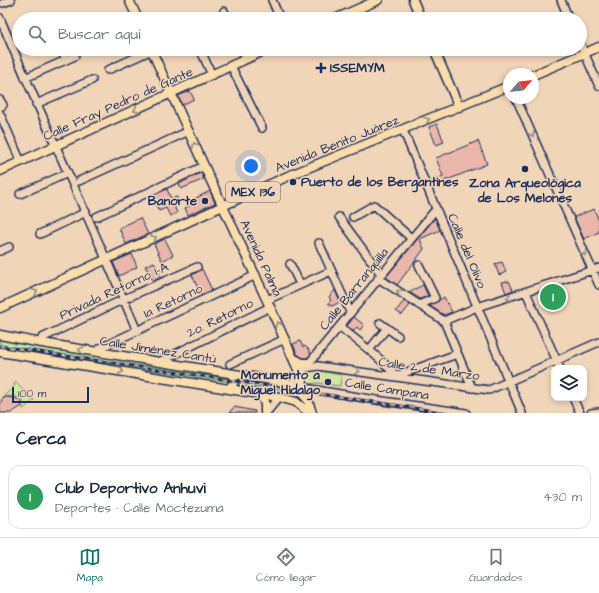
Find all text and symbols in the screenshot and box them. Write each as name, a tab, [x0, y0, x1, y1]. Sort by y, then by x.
search box	[12, 12, 587, 56]
icon: search	[26, 23, 48, 45]
text: Buscar aquí	[58, 24, 140, 45]
place label: ISSEMYM	[330, 59, 385, 77]
marker: ISSEMYM	[315, 62, 327, 74]
street label: Calle Fray Pedro de Gante	[40, 63, 196, 146]
north arrow	[503, 68, 539, 104]
one-way arrow	[133, 105, 140, 113]
street label: Avenida Benito Juárez	[272, 111, 402, 177]
one-way arrow	[423, 117, 431, 125]
one-way arrow	[527, 129, 535, 137]
one-way arrow	[192, 142, 200, 150]
your location	[241, 156, 261, 176]
marker: Zona Arqueológica de Los Melones	[520, 164, 530, 174]
place label: Puerto de los Bergantines	[301, 173, 459, 193]
place label: Zona Arqueológica de Los Melones	[469, 174, 581, 207]
marker: Puerto de los Bergantines	[288, 177, 298, 187]
road number: MEX 136	[226, 182, 280, 202]
place label: Banorte	[148, 192, 197, 210]
marker: Banorte	[200, 196, 210, 206]
street label: Calle del Olivo	[443, 211, 491, 292]
street label: Avenida Palma	[235, 217, 287, 300]
one-way arrow	[150, 234, 157, 242]
street label: Calle Barranquilla	[315, 244, 393, 334]
one-way arrow	[580, 249, 588, 256]
street label: Privada Retorno 1-A	[57, 258, 172, 324]
street label: 1a Retorno	[140, 279, 206, 323]
pin: 1	[540, 282, 566, 312]
one-way arrow	[31, 289, 39, 297]
one-way arrow	[396, 289, 403, 297]
one-way arrow	[505, 293, 512, 302]
street label: 2o. Retorno	[184, 294, 257, 342]
one-way arrow	[275, 321, 283, 329]
street label: Calle Jiménez Cantú	[99, 332, 218, 368]
one-way arrow	[78, 346, 85, 354]
street label: Calle 2 de Marzo	[377, 353, 481, 385]
map controls	[551, 365, 587, 401]
button: layers	[551, 365, 587, 401]
one-way arrow	[118, 366, 125, 375]
place label: Monumento a Miguel Hidalgo	[241, 366, 321, 401]
one-way arrow	[354, 366, 360, 375]
street label: Calle Campana	[344, 373, 431, 405]
marker: Monumento a Miguel Hidalgo	[323, 377, 333, 387]
scale bar	[12, 385, 89, 404]
text: 100 m	[18, 386, 46, 401]
text: Cerca	[16, 427, 66, 451]
text: Club Deportivo Anhuvi	[55, 478, 206, 499]
text: 1	[29, 488, 31, 506]
text: 430 m	[543, 488, 582, 506]
text: Deportes · Calle Moctezuma	[55, 499, 224, 517]
tab: Mapa	[77, 546, 103, 585]
tab: Cómo llegar	[256, 546, 316, 585]
tab: Guardados	[469, 546, 522, 585]

